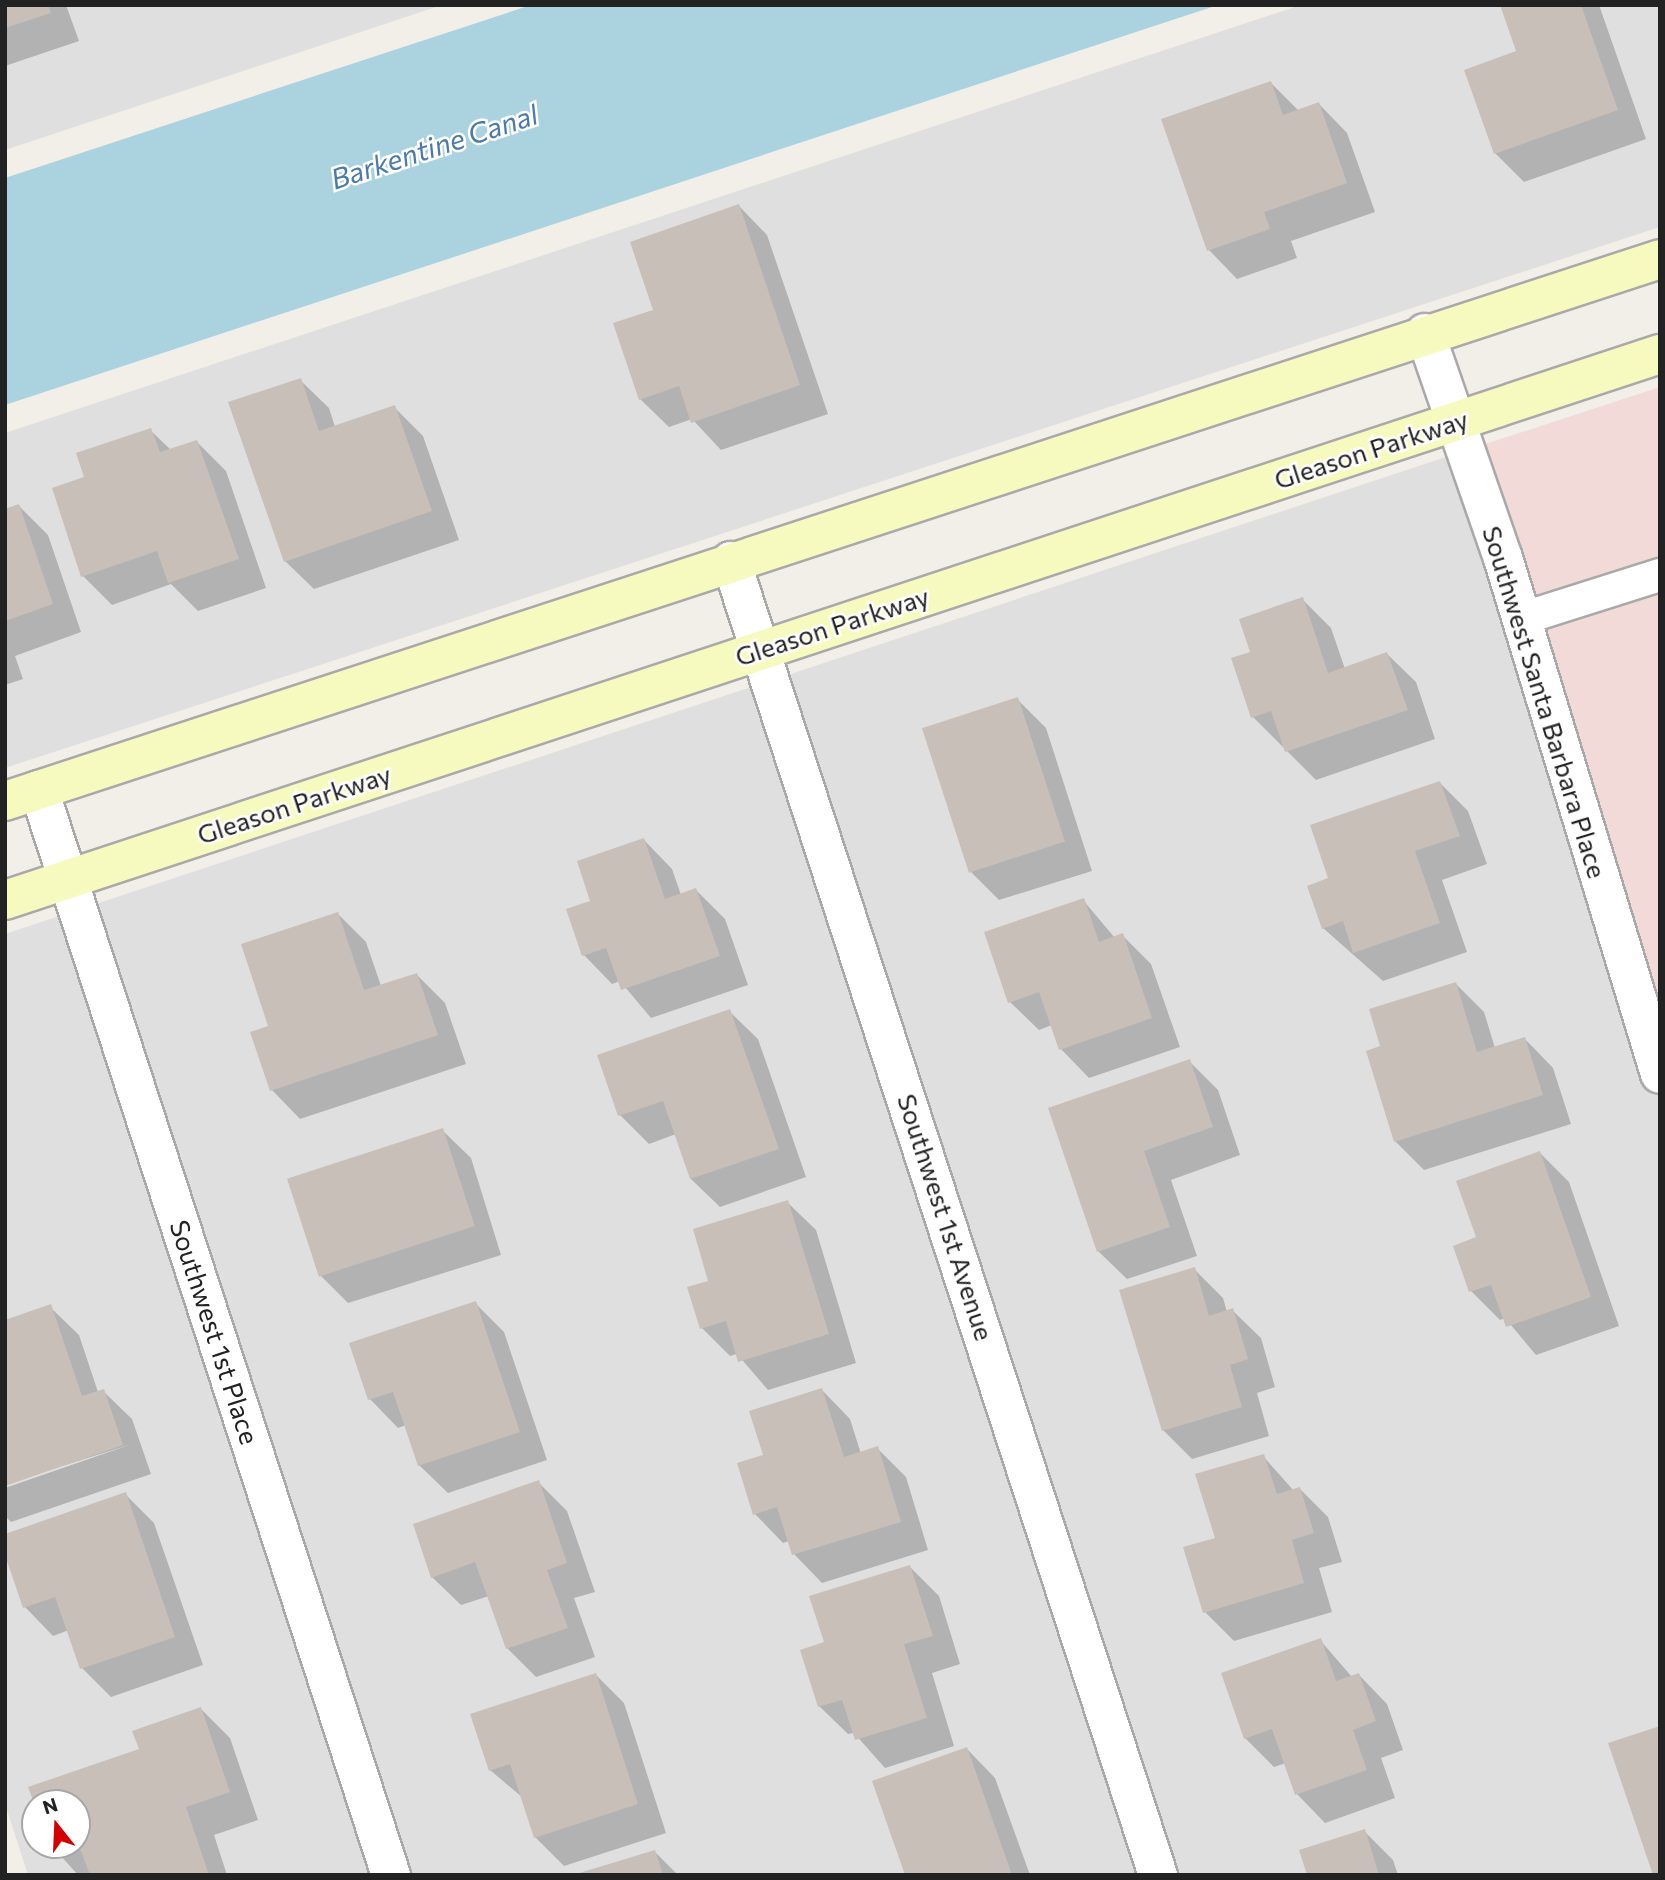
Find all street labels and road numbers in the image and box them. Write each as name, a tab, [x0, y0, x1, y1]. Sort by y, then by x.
street label: Gleason Parkway	[1270, 403, 1472, 495]
street label: Southwest Santa Barbara Place	[1476, 522, 1614, 882]
street label: Gleason Parkway	[731, 580, 933, 672]
street label: Gleason Parkway	[193, 758, 395, 850]
street label: Southwest 1st Avenue	[891, 1090, 1001, 1344]
street label: Southwest 1st Place	[164, 1216, 266, 1448]

